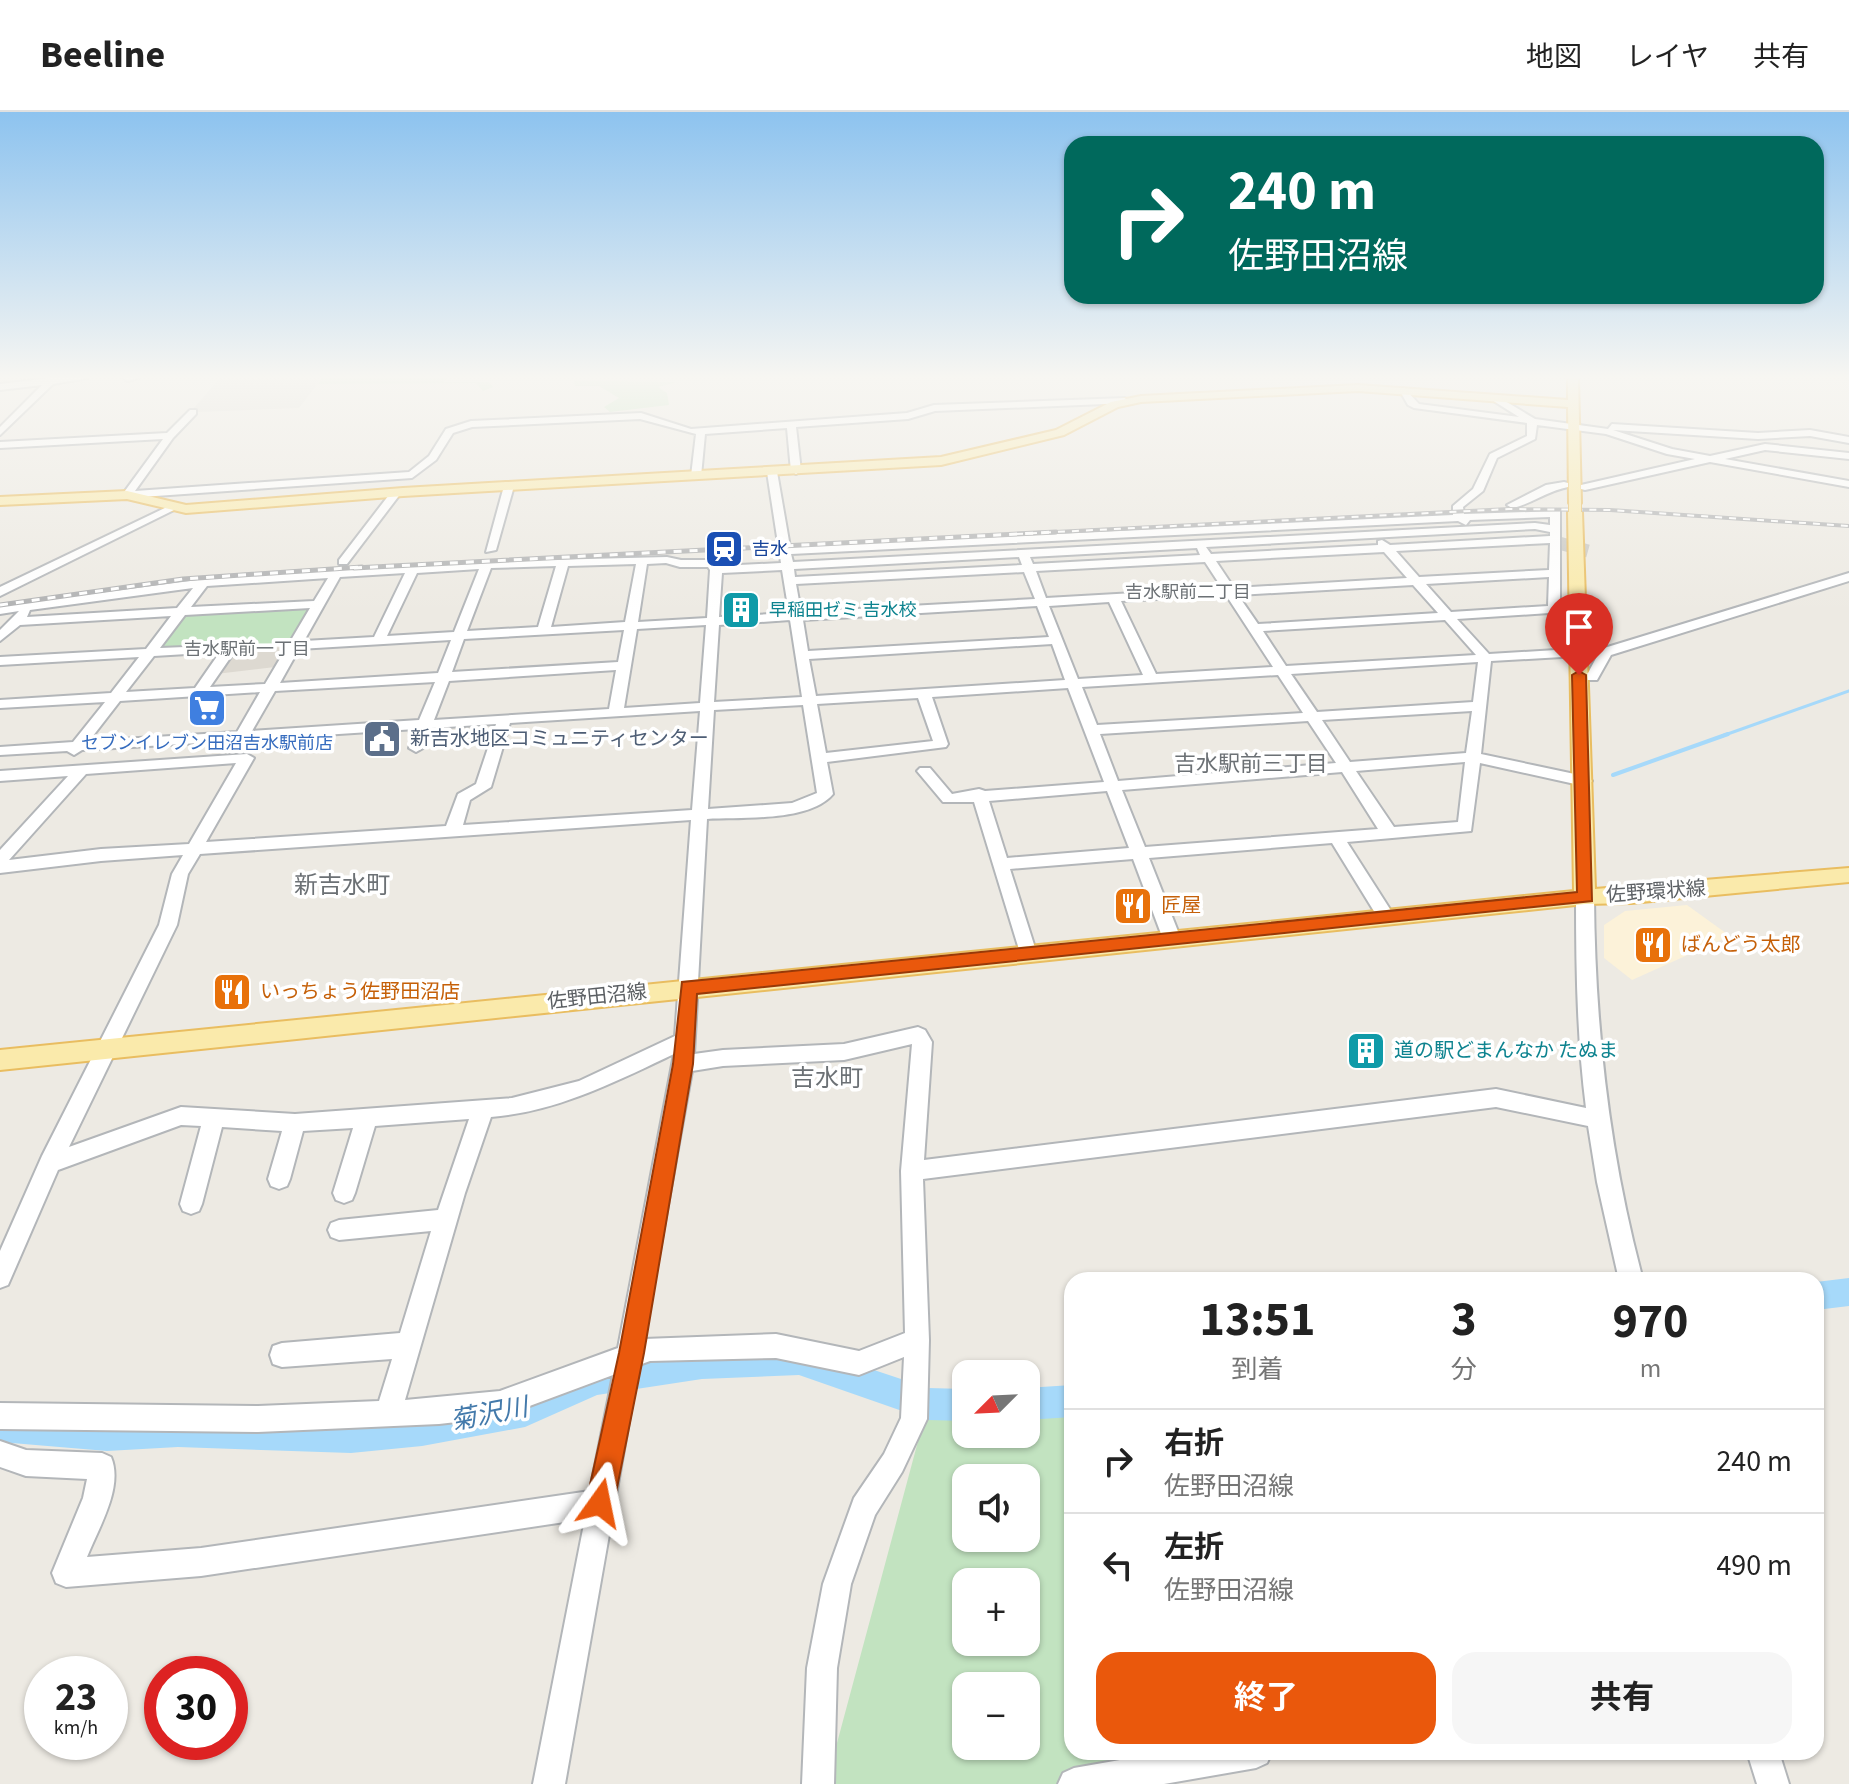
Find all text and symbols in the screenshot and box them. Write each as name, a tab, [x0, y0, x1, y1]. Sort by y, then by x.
text: Beeline	[40, 28, 165, 82]
text: 地図	[1526, 37, 1582, 77]
text: レイヤ	[1626, 37, 1709, 77]
text: 共有	[1753, 37, 1809, 77]
text: 240 m	[1228, 152, 1376, 231]
icon: right	[1096, 168, 1200, 272]
text: 佐野田沼線	[1228, 231, 1408, 282]
station icon: 吉水	[703, 528, 745, 570]
place label: 吉水	[752, 537, 788, 562]
district label: 吉水駅前二丁目	[1125, 580, 1251, 605]
building icon: 早稲田ゼミ 吉水校	[720, 589, 762, 631]
pin	[1545, 593, 1613, 675]
place label: 早稲田ゼミ 吉水校	[769, 598, 917, 623]
icon: arrive	[1557, 605, 1601, 649]
district label: 吉水駅前一丁目	[184, 637, 310, 662]
supermarket icon: セブンイレブン田沼吉水駅前店	[186, 687, 228, 729]
public building icon: 新吉水地区コミュニティセンター	[361, 718, 403, 760]
place label: 新吉水地区コミュニティセンター	[410, 725, 709, 753]
place label: セブンイレブン田沼吉水駅前店	[81, 731, 333, 756]
district label: 吉水駅前三丁目	[1174, 748, 1328, 780]
district label: 新吉水町	[294, 868, 390, 903]
street label: 佐野環状線	[1605, 875, 1707, 909]
restaurant icon: 匠屋	[1112, 885, 1154, 927]
place label: 匠屋	[1161, 892, 1201, 920]
restaurant icon: ばんどう太郎	[1632, 924, 1674, 966]
place label: ばんどう太郎	[1681, 931, 1800, 959]
restaurant icon: いっちょう佐野田沼店	[211, 971, 253, 1013]
place label: いっちょう佐野田沼店	[260, 978, 460, 1006]
street label: 佐野田沼線	[546, 978, 648, 1016]
building icon: 道の駅どまんなか たぬま	[1345, 1030, 1387, 1072]
place label: 道の駅どまんなか たぬま	[1394, 1037, 1618, 1065]
district label: 吉水町	[791, 1061, 863, 1096]
text: 13:51	[1200, 1286, 1315, 1354]
text: 3	[1451, 1286, 1477, 1354]
text: 970	[1612, 1288, 1688, 1356]
text: m	[1640, 1350, 1661, 1387]
text: 到着	[1231, 1351, 1283, 1388]
text: 分	[1451, 1351, 1477, 1388]
north arrow	[952, 1360, 1040, 1448]
map controls	[952, 1360, 1040, 1760]
water label: 菊沢川	[447, 1388, 534, 1440]
text: 右折	[1164, 1422, 1224, 1465]
icon: right	[1096, 1439, 1140, 1483]
text: 240 m	[1716, 1440, 1792, 1483]
position arrow	[558, 1461, 642, 1545]
button: sound	[952, 1464, 1040, 1552]
text: 佐野田沼線	[1164, 1468, 1294, 1505]
text: 左折	[1164, 1526, 1224, 1569]
icon: left	[1096, 1543, 1140, 1587]
text: 490 m	[1716, 1544, 1792, 1587]
button: +	[952, 1568, 1040, 1656]
text: 佐野田沼線	[1164, 1572, 1294, 1609]
button: 終了	[1096, 1652, 1436, 1744]
button: 共有	[1452, 1652, 1792, 1744]
speed limit sign: 30	[144, 1656, 248, 1760]
text: 23	[55, 1669, 97, 1726]
button: −	[952, 1672, 1040, 1760]
text: km/h	[54, 1714, 98, 1742]

